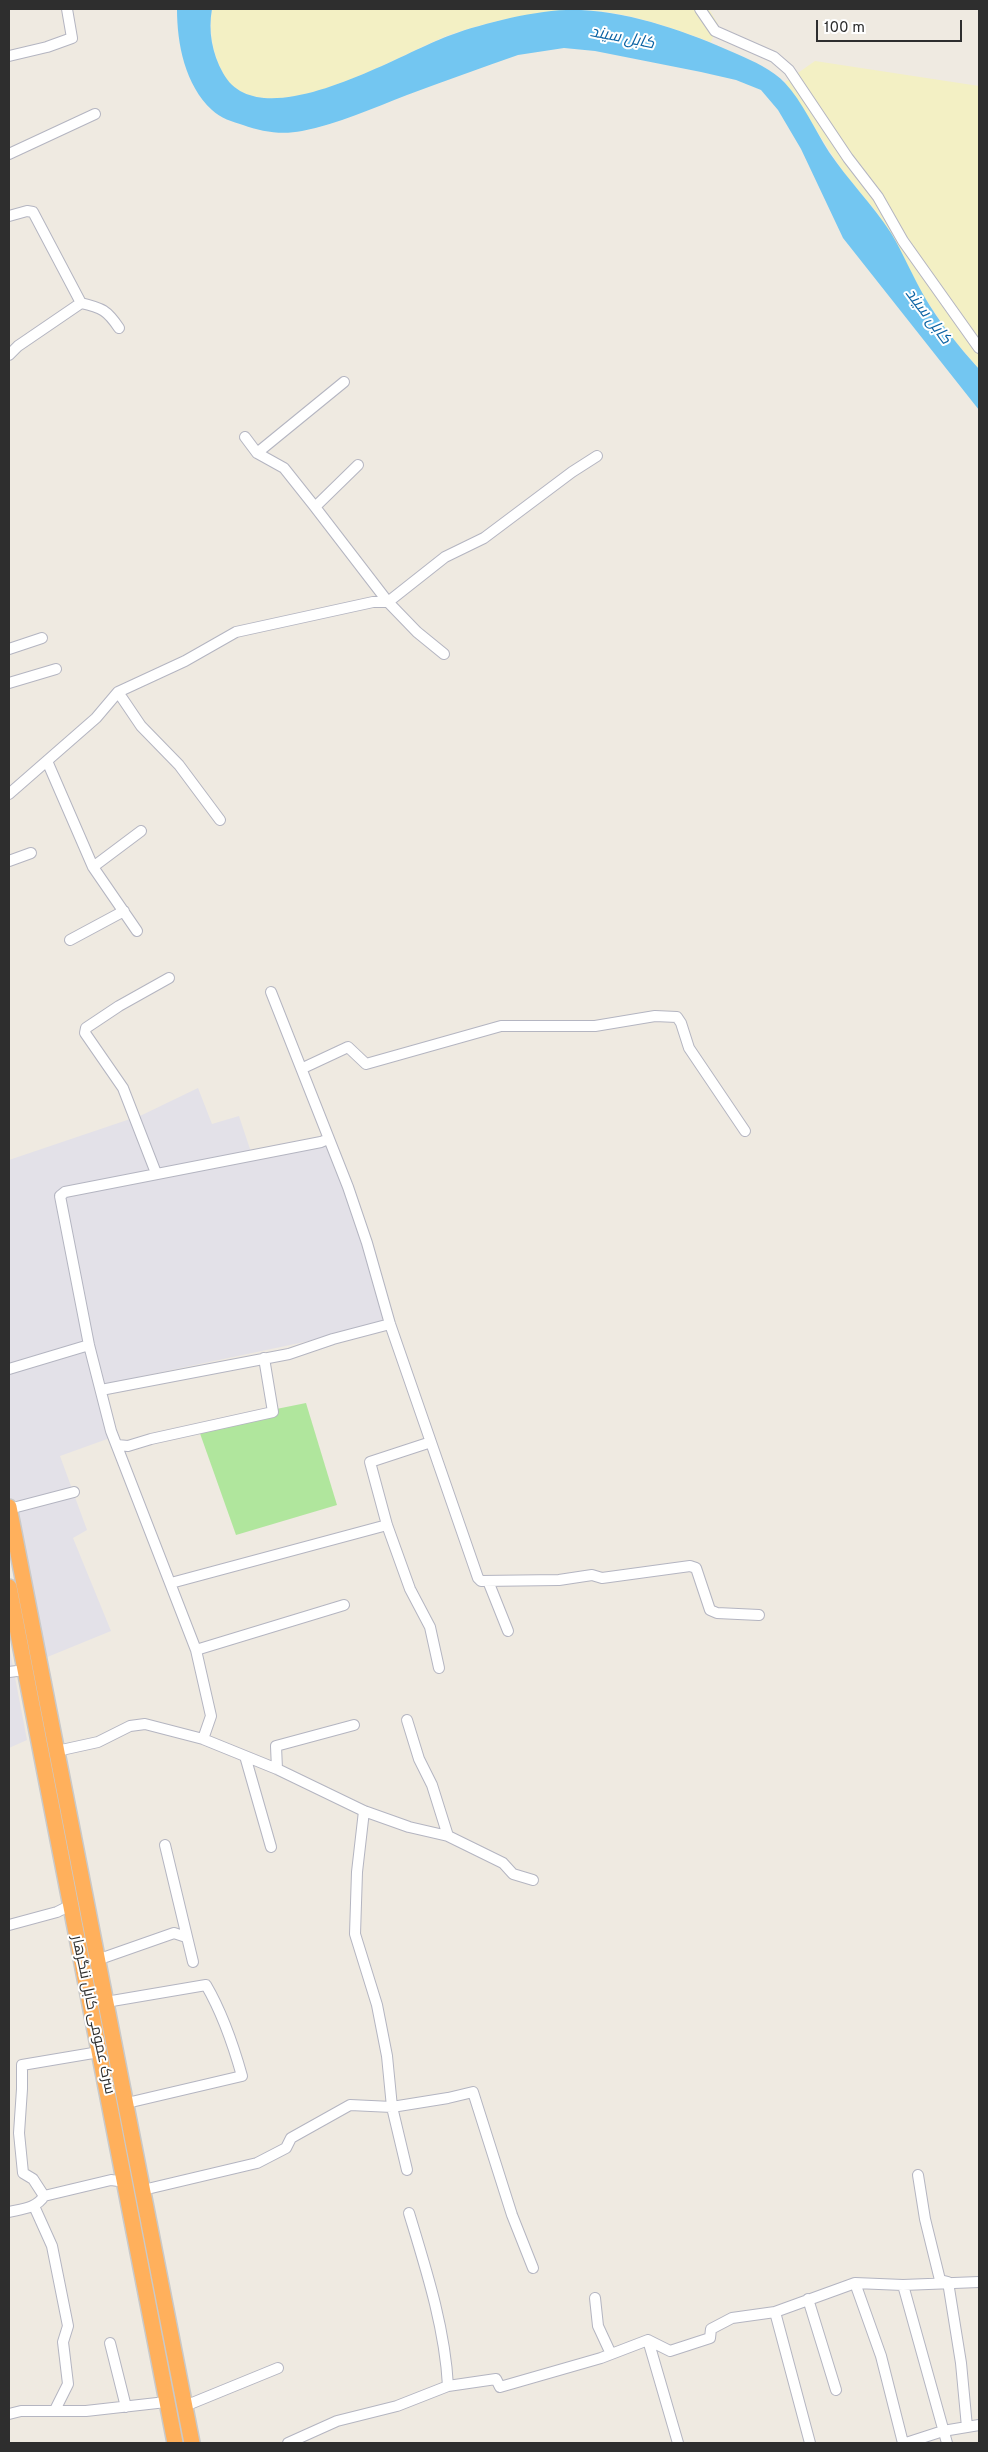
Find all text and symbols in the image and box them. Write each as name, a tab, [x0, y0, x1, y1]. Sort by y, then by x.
scale bar	[818, 10, 964, 42]
text: 100 m	[824, 19, 865, 38]
water label: کابل سيند	[588, 23, 656, 55]
water label: کابل سيند	[900, 285, 954, 349]
street label: سرک عمومی کابل ننگرهار	[66, 1934, 118, 2096]

